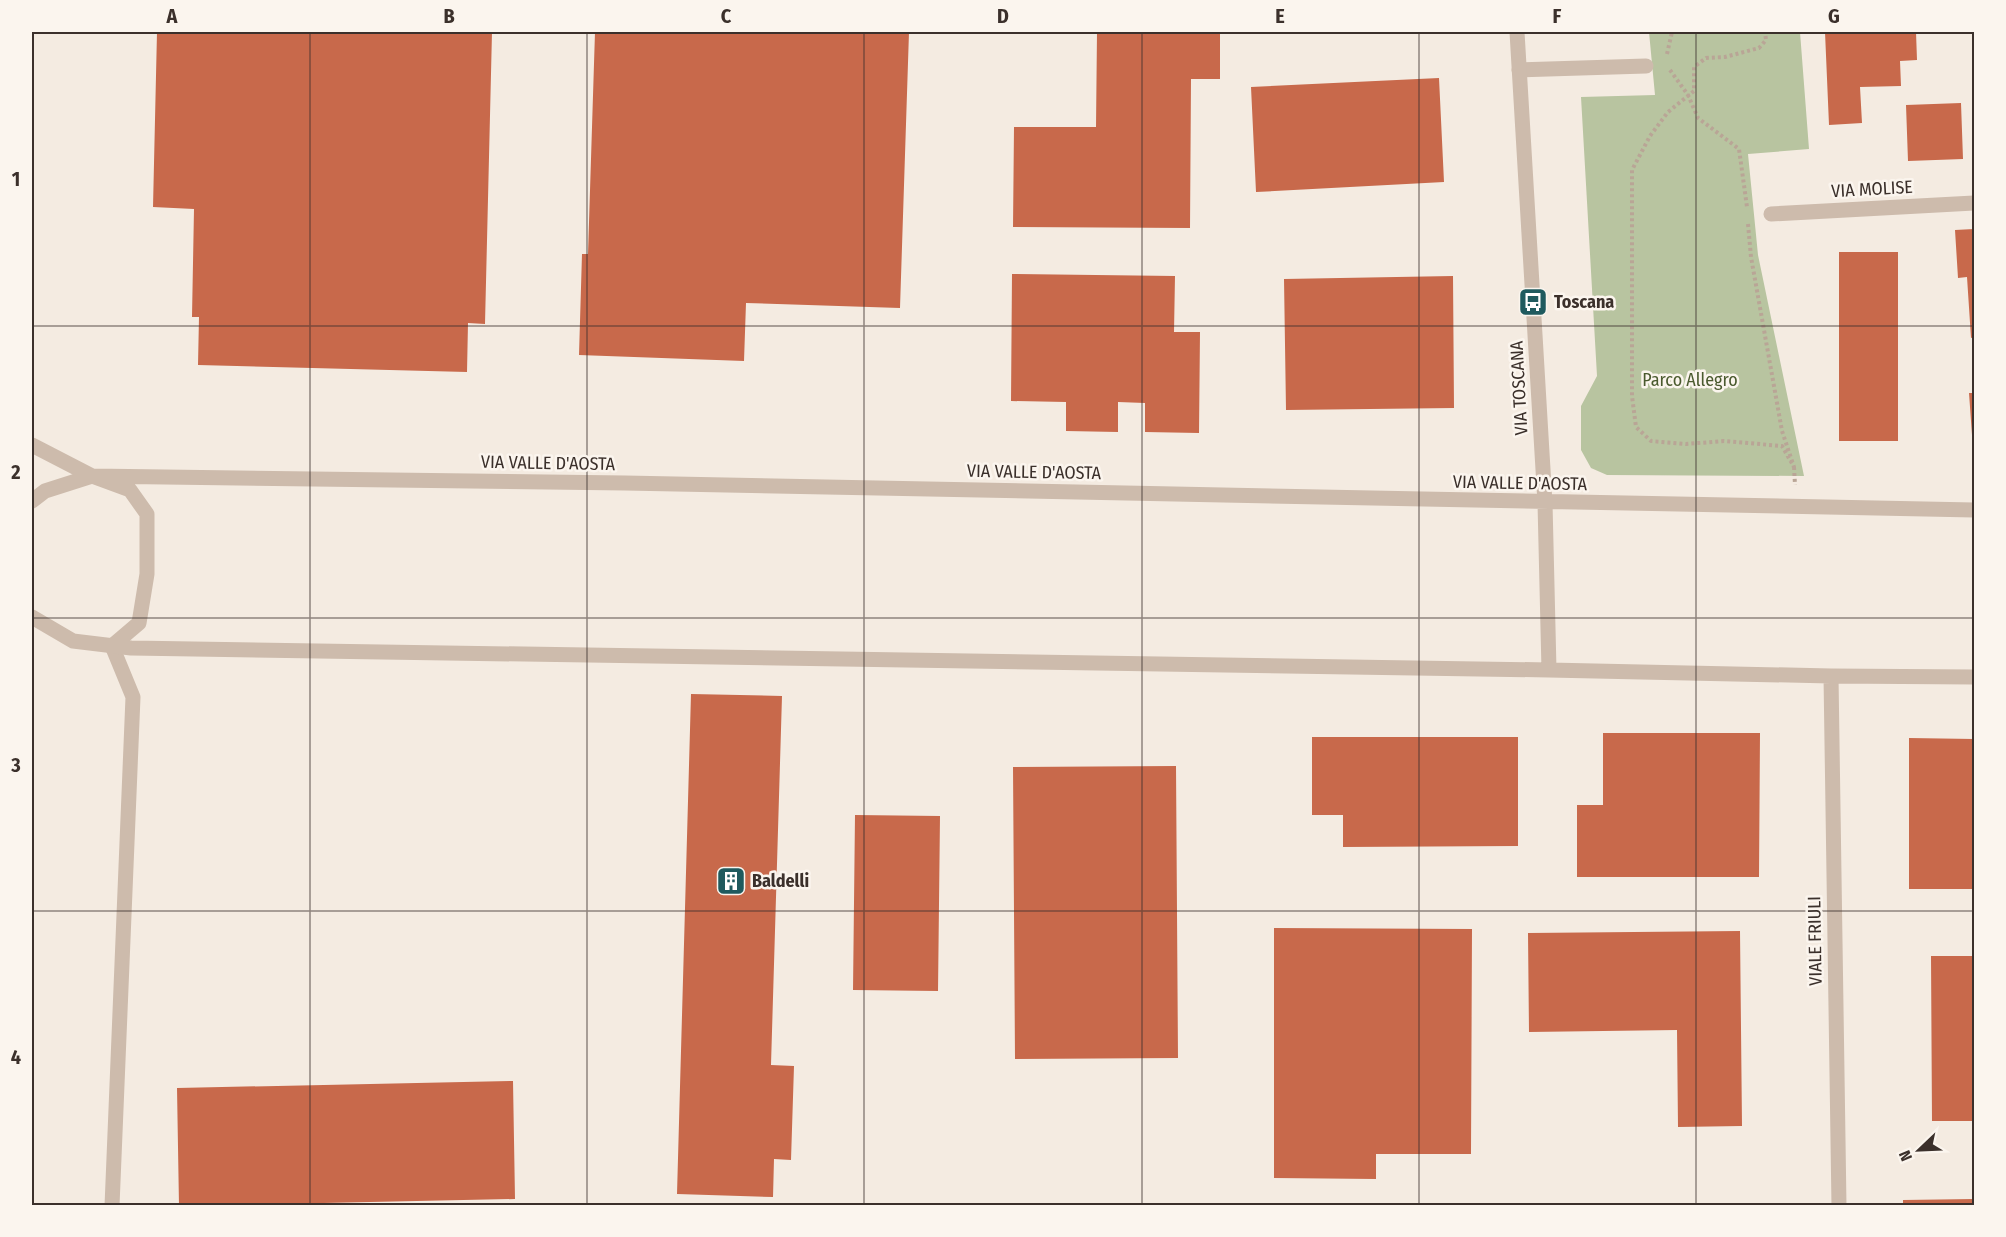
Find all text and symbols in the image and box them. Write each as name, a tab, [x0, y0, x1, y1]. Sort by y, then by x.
text: A	[166, 4, 179, 28]
text: B	[443, 4, 455, 28]
text: C	[721, 4, 732, 28]
text: D	[997, 4, 1009, 28]
text: E	[1275, 4, 1285, 28]
text: F	[1553, 4, 1562, 28]
text: G	[1828, 4, 1840, 28]
text: 1	[12, 167, 20, 191]
street label: VIA MOLISE	[1831, 176, 1913, 202]
bus stop icon: Toscana	[1517, 286, 1549, 318]
place label: Toscana	[1554, 291, 1614, 313]
street label: VIA TOSCANA	[1506, 340, 1532, 436]
park label: Parco Allegro	[1642, 369, 1738, 391]
street label: VIA VALLE D'AOSTA	[481, 451, 616, 475]
text: 2	[10, 460, 21, 484]
street label: VIA VALLE D'AOSTA	[967, 460, 1102, 484]
street label: VIA VALLE D'AOSTA	[1453, 471, 1588, 495]
text: 3	[10, 753, 21, 777]
building icon: Baldelli	[715, 865, 747, 897]
place label: Baldelli	[752, 870, 809, 892]
street label: VIALE FRIULI	[1803, 896, 1827, 986]
text: 4	[11, 1045, 21, 1069]
north arrow	[1889, 1120, 1949, 1180]
text: N	[1895, 1148, 1916, 1164]

